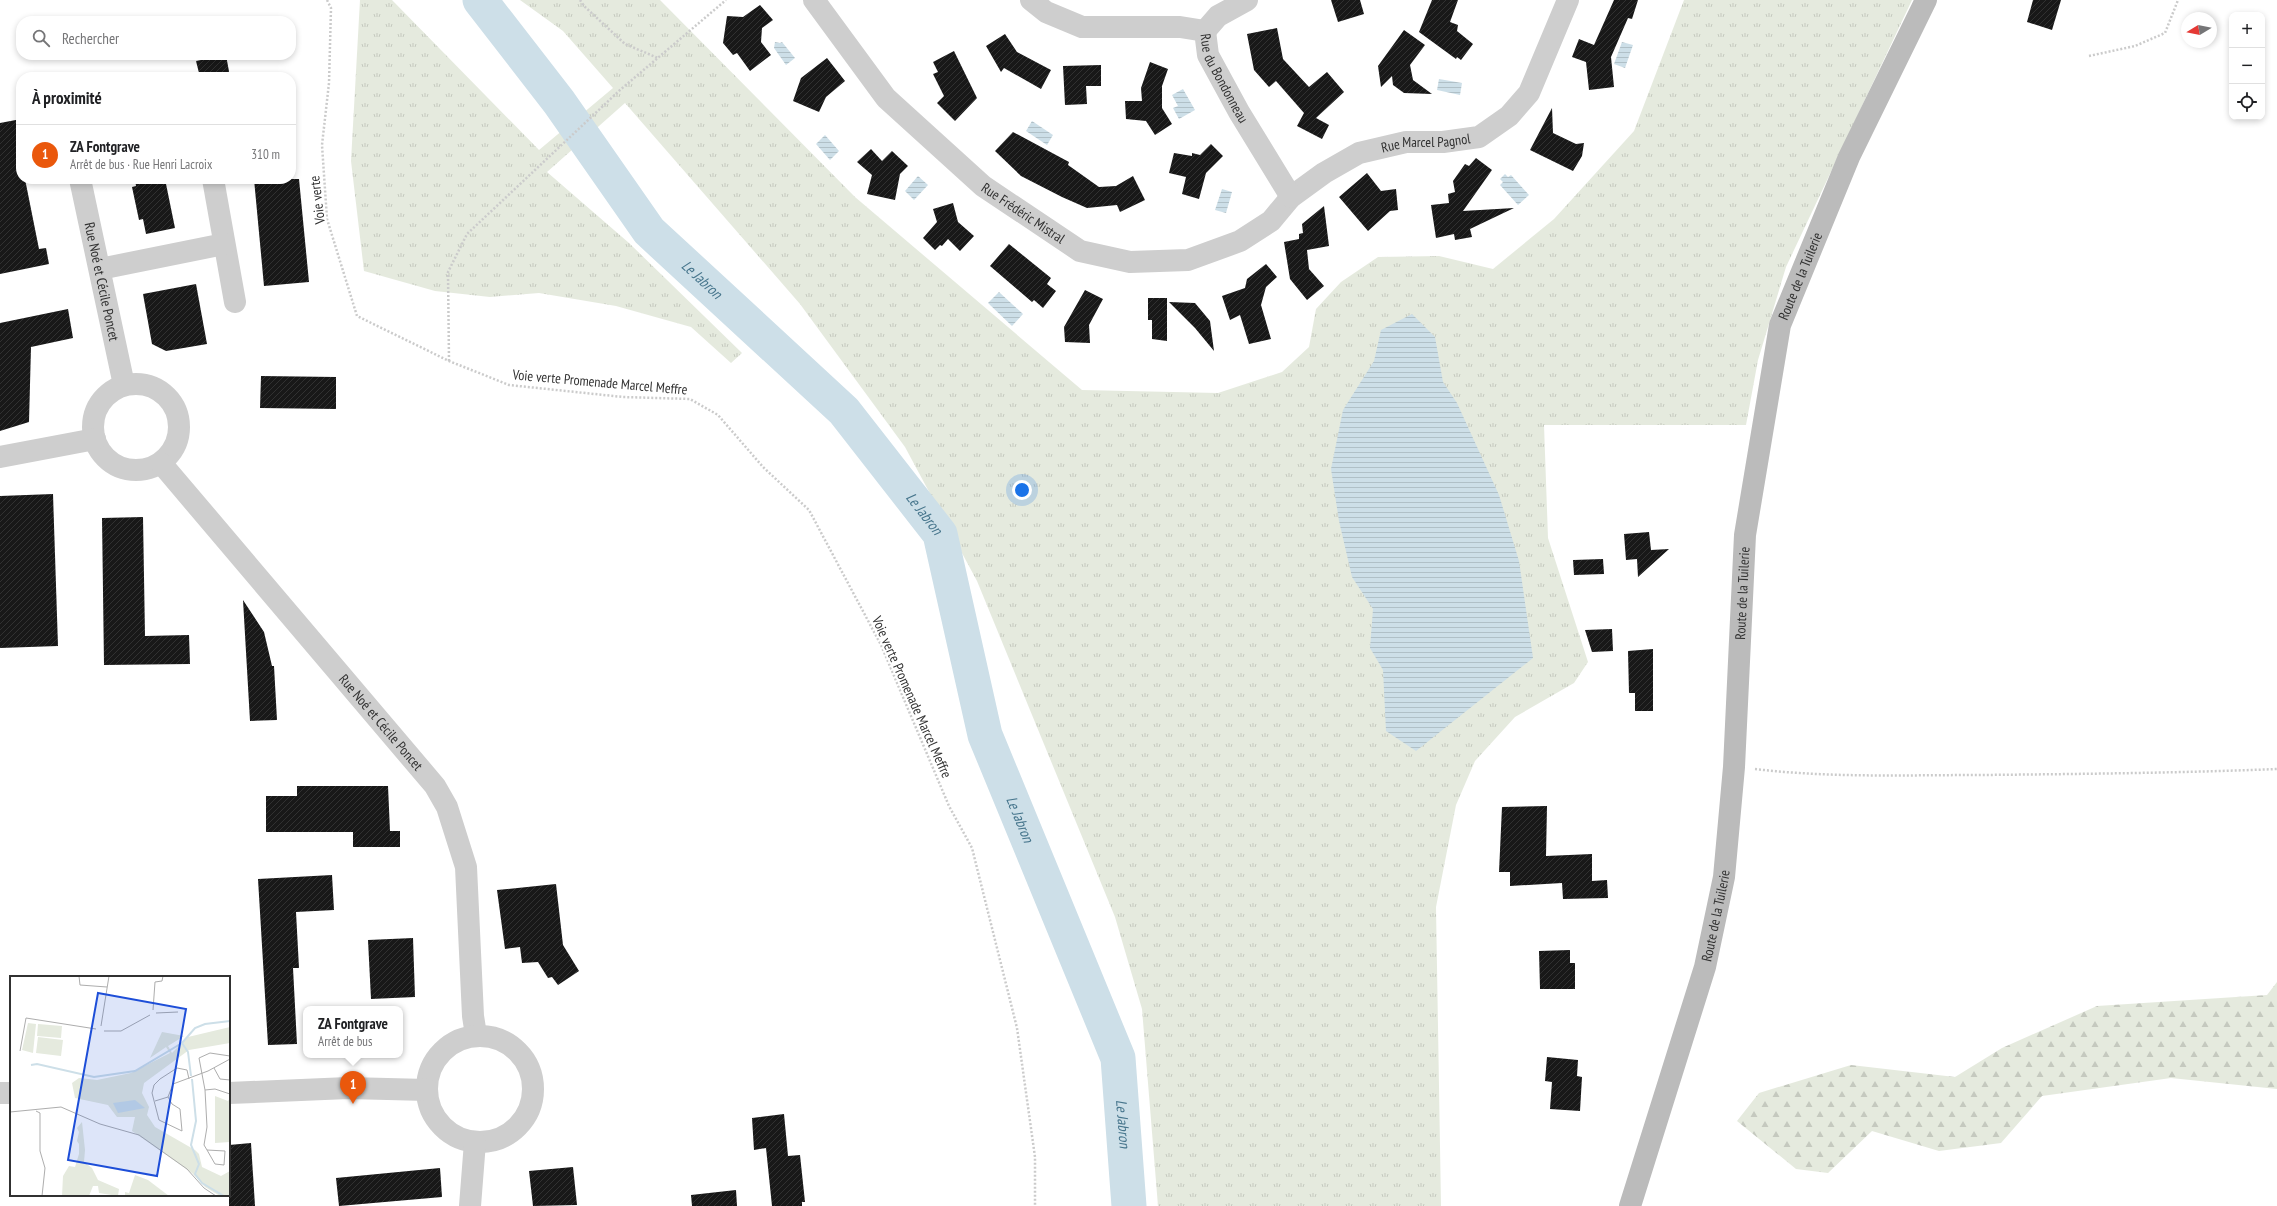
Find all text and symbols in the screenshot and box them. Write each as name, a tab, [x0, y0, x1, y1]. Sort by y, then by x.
north arrow	[2181, 12, 2217, 48]
map controls	[2229, 12, 2265, 120]
button: +	[2229, 12, 2265, 48]
search box	[16, 16, 296, 60]
icon: search	[30, 27, 52, 49]
text: Rechercher	[62, 29, 119, 48]
street label: Rue du Bondonneau	[1196, 33, 1252, 126]
button: −	[2229, 48, 2265, 84]
button: locate	[2229, 84, 2265, 120]
text: À proximité	[32, 87, 102, 109]
street label: Rue Marcel Pagnol	[1379, 129, 1472, 157]
text: ZA Fontgrave	[70, 137, 140, 156]
text: 1	[42, 146, 48, 163]
text: 310 m	[251, 146, 280, 163]
text: Arrêt de bus · Rue Henri Lacroix	[70, 156, 212, 173]
street label: Voie verte	[305, 175, 329, 226]
street label: Rue Frédéric Mistral	[978, 179, 1069, 248]
street label: Rue Noé et Cécile Poncet	[81, 221, 123, 343]
street label: Route de la Tuilerie	[1774, 229, 1826, 323]
water label: Le Jabron	[678, 256, 727, 304]
street label: Voie verte Promenade Marcel Meffre	[511, 365, 688, 399]
your location	[1012, 480, 1032, 500]
water label: Le Jabron	[902, 489, 948, 539]
street label: Route de la Tuilerie	[1731, 546, 1753, 640]
street label: Voie verte Promenade Marcel Meffre	[868, 612, 956, 781]
street label: Rue Noé et Cécile Poncet	[335, 670, 427, 774]
water label: Le Jabron	[1002, 793, 1039, 847]
street label: Route de la Tuilerie	[1697, 869, 1734, 963]
inset map	[10, 976, 230, 1196]
popup	[303, 1006, 403, 1058]
text: ZA Fontgrave	[318, 1014, 388, 1033]
text: Arrêt de bus	[318, 1033, 372, 1050]
pin: 1	[340, 1071, 366, 1104]
water label: Le Jabron	[1112, 1099, 1135, 1150]

